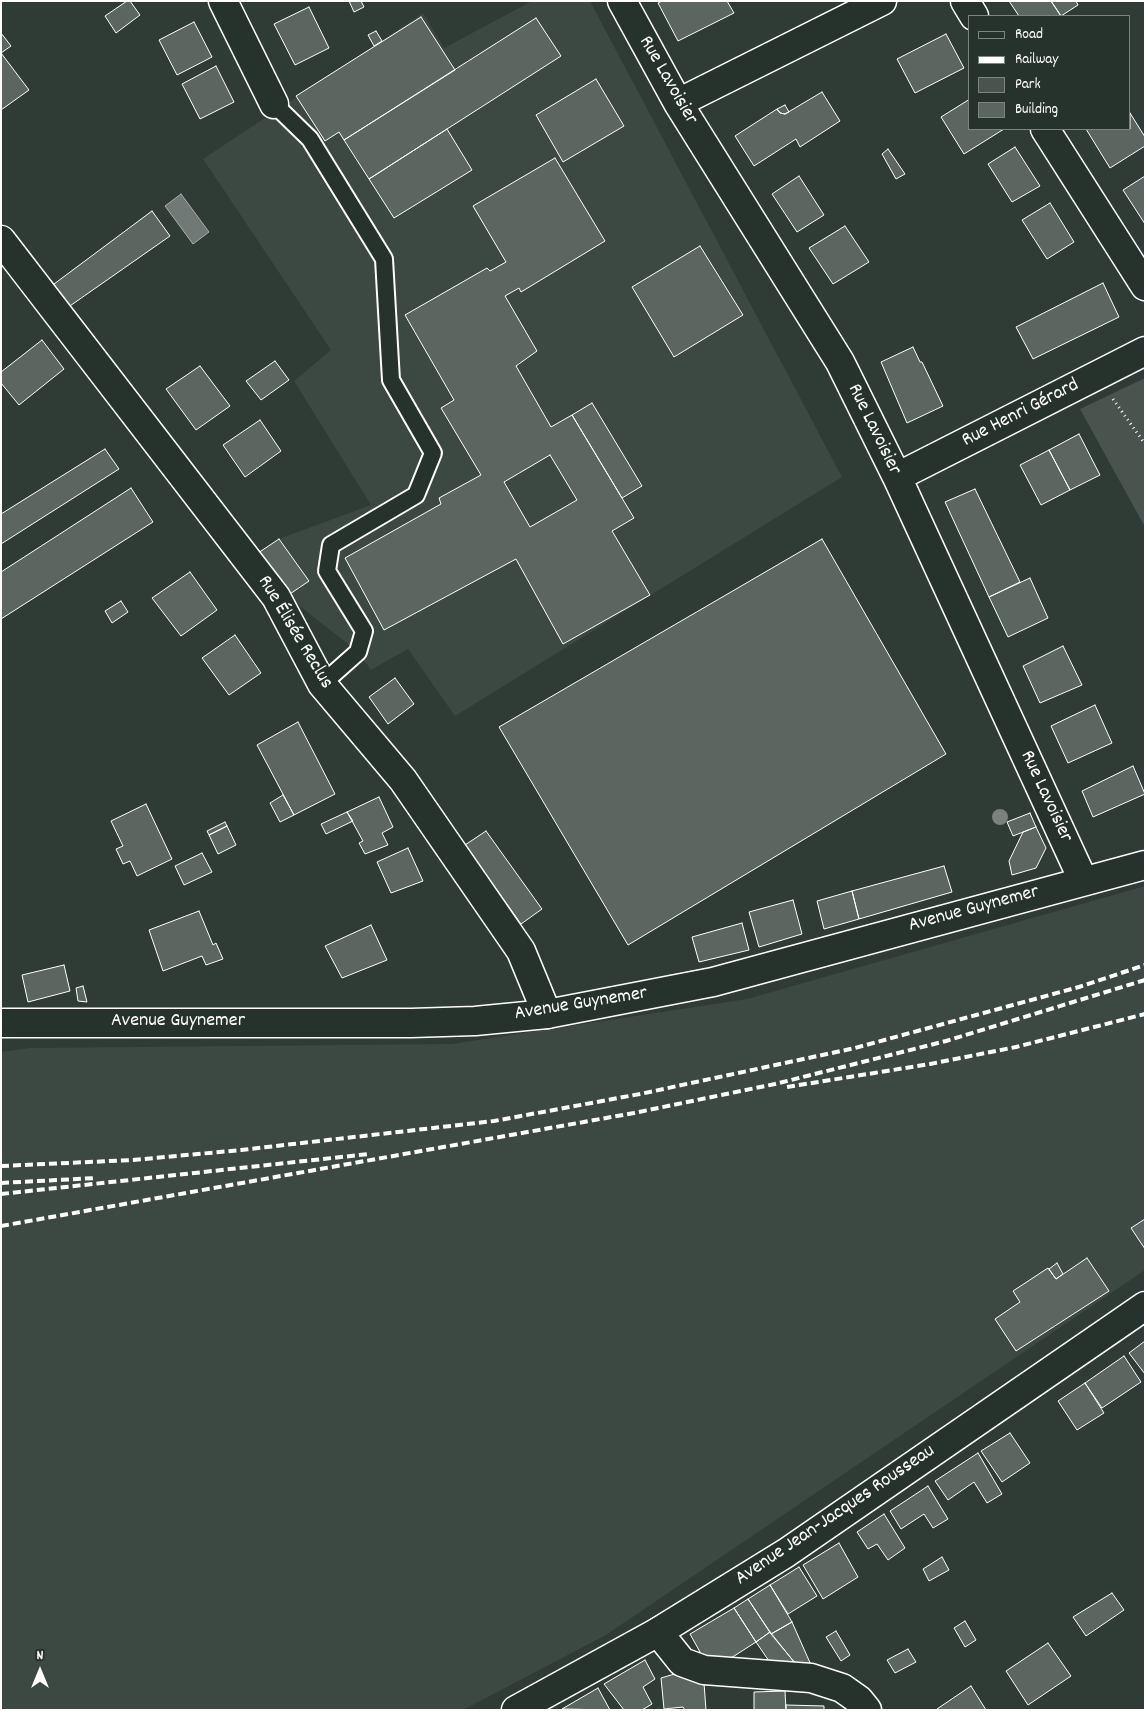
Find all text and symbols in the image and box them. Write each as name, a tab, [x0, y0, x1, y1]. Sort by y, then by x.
legend	[968, 15, 1131, 130]
text: Road	[1015, 24, 1043, 46]
street label: Rue Lavoisier	[632, 32, 702, 130]
text: Railway	[1015, 49, 1058, 71]
text: Park	[1015, 74, 1041, 96]
text: Building	[1015, 99, 1058, 121]
street label: Rue Henri Gérard	[959, 374, 1083, 454]
street label: Rue Lavoisier	[841, 380, 905, 480]
street label: Rue Élisée Reclus	[251, 572, 337, 694]
street label: Rue Lavoisier	[1013, 747, 1077, 847]
street label: Avenue Guynemer	[906, 881, 1042, 939]
street label: Avenue Guynemer	[513, 983, 649, 1027]
street label: Avenue Guynemer	[111, 1010, 245, 1034]
street label: Avenue Jean-Jacques Rousseau	[732, 1440, 940, 1592]
north arrow	[15, 1646, 65, 1696]
text: N	[37, 1646, 43, 1666]

